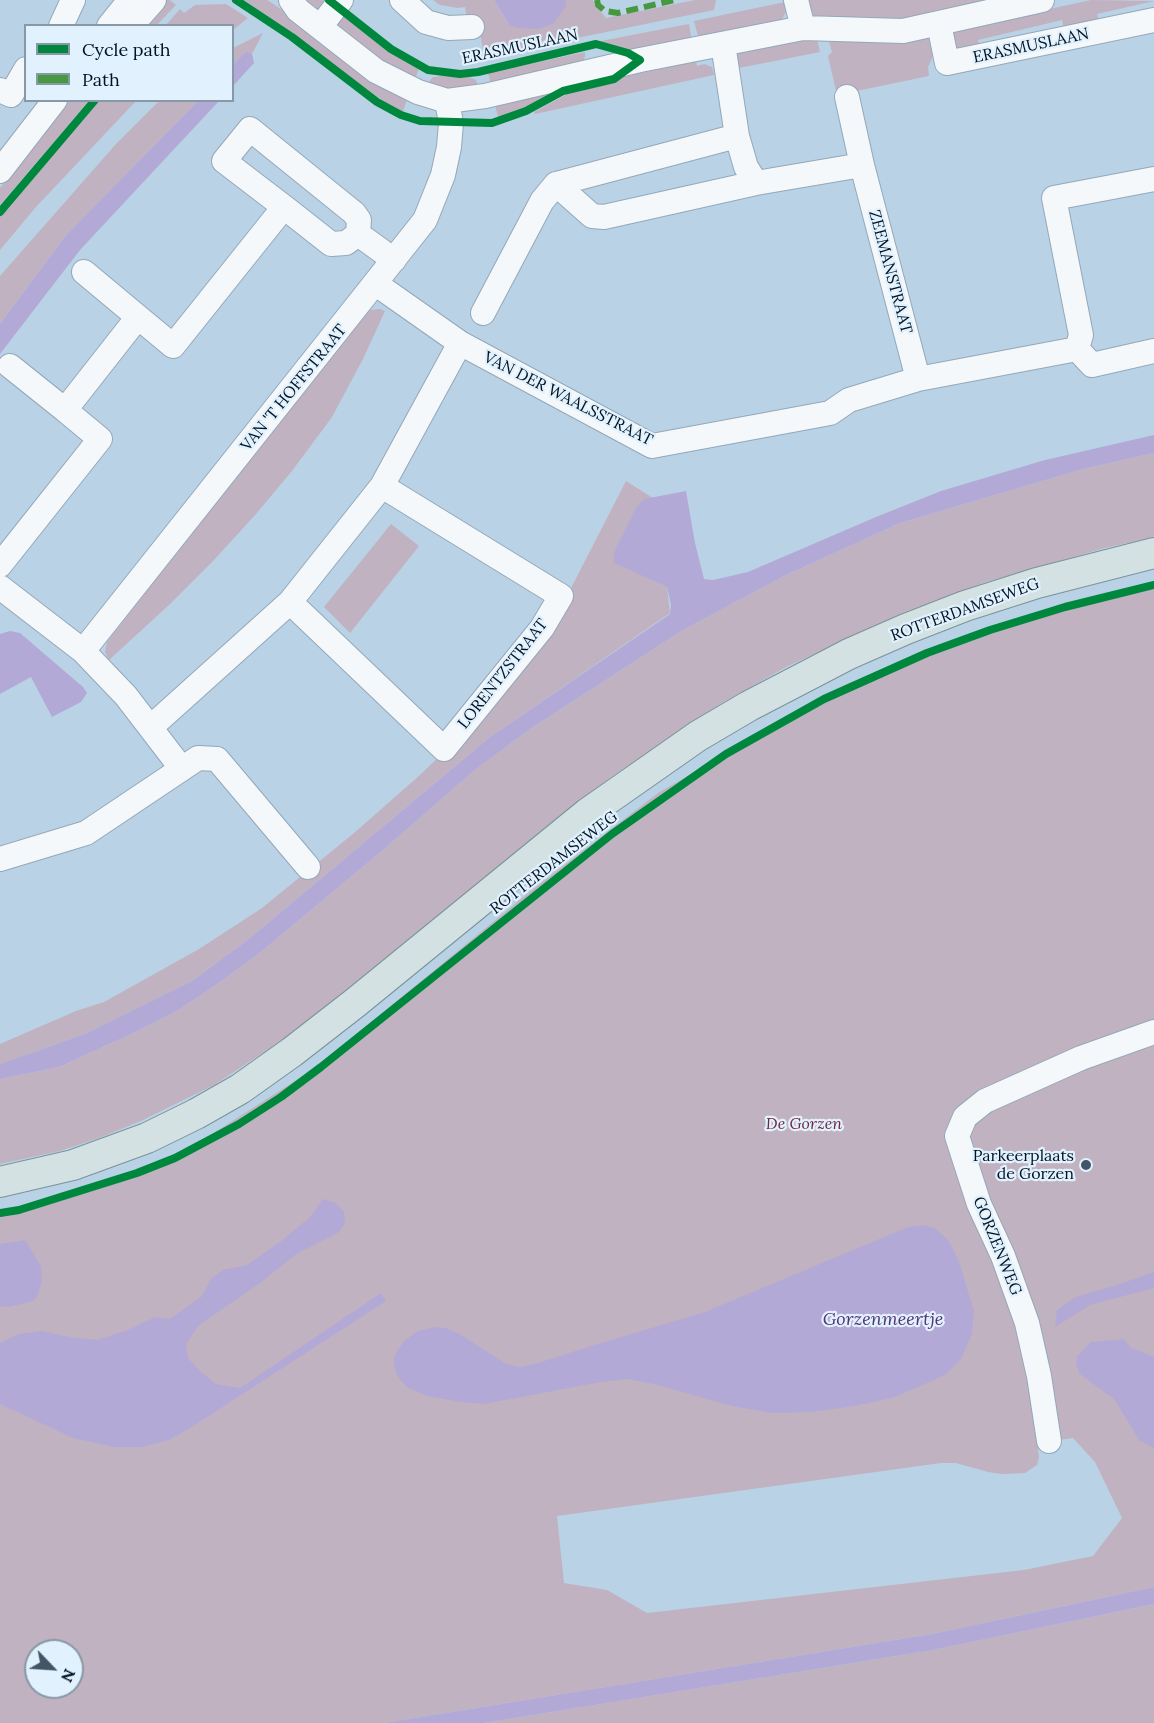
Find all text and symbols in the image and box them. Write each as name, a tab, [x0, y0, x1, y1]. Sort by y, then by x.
legend	[24, 24, 234, 102]
street label: ERASMUSLAAN	[971, 24, 1091, 68]
street label: ERASMUSLAAN	[460, 25, 580, 69]
text: Cycle path	[82, 38, 171, 61]
text: Path	[82, 68, 120, 91]
street label: ZEEMANSTRAAT	[864, 208, 916, 336]
street label: VAN 'T HOFFSTRAAT	[237, 321, 351, 455]
street label: VAN DER WAALSSTRAAT	[480, 348, 656, 450]
street label: ROTTERDAMSEWEG	[888, 574, 1042, 646]
street label: LORENTZSTRAAT	[454, 615, 552, 733]
street label: ROTTERDAMSEWEG	[486, 807, 622, 919]
park label: De Gorzen	[766, 1114, 842, 1134]
place label: Parkeerplaats de Gorzen	[973, 1146, 1074, 1184]
marker: Parkeerplaats de Gorzen	[1079, 1158, 1093, 1172]
street label: GORZENWEG	[969, 1194, 1025, 1298]
water label: Gorzenmeertje	[823, 1309, 943, 1331]
north arrow	[24, 1639, 84, 1699]
text: N	[57, 1666, 80, 1686]

